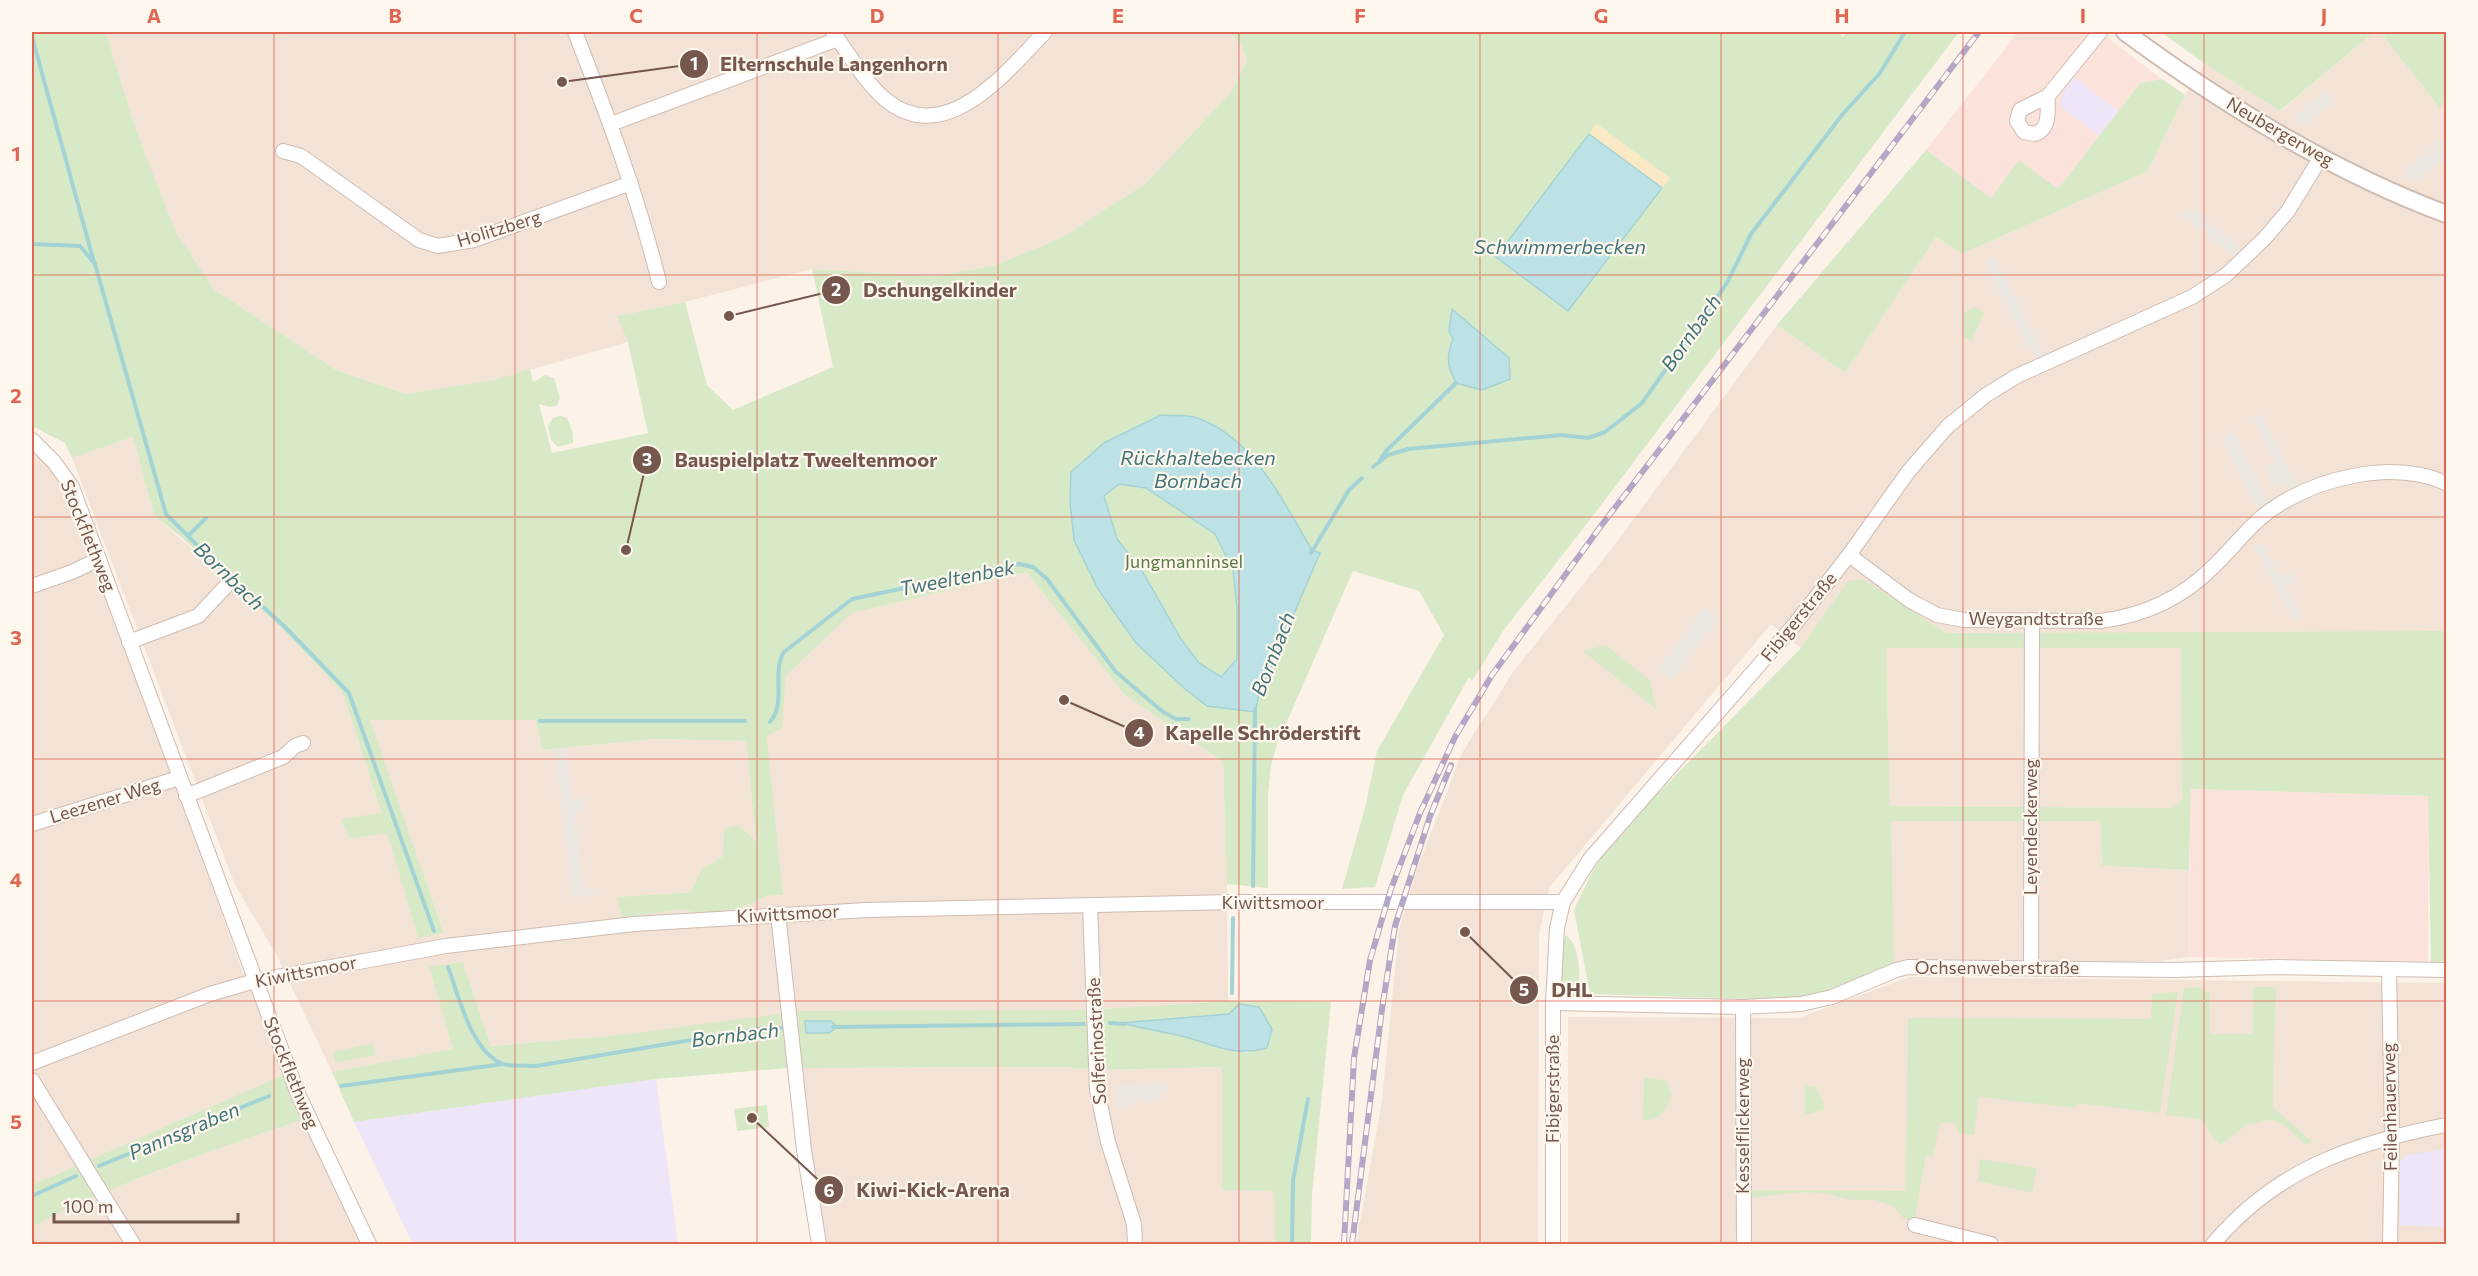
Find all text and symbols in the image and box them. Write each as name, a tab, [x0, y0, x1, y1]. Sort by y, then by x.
text: A	[147, 3, 161, 27]
text: B	[388, 3, 402, 27]
text: C	[629, 3, 643, 27]
text: D	[870, 3, 884, 27]
text: E	[1112, 3, 1124, 27]
text: F	[1354, 3, 1366, 27]
text: G	[1594, 3, 1608, 27]
text: H	[1835, 3, 1850, 27]
text: I	[2080, 3, 2086, 27]
text: J	[2321, 3, 2327, 27]
callout: Elternschule Langenhorn	[679, 45, 960, 83]
text: Elternschule Langenhorn	[720, 51, 948, 75]
text: 1	[690, 52, 698, 74]
street label: Neubergerweg	[2223, 92, 2338, 171]
text: 1	[11, 141, 21, 165]
street label: Holitzberg	[454, 205, 544, 251]
water label: Schwimmerbecken	[1474, 234, 1646, 258]
callout: Dschungelkinder	[821, 271, 1029, 309]
text: Dschungelkinder	[863, 277, 1017, 301]
text: 2	[831, 278, 841, 300]
water label: Bornbach	[1655, 290, 1725, 375]
text: 2	[10, 383, 22, 407]
callout: Bauspielplatz Tweeltenmoor	[632, 441, 949, 479]
water label: Rückhaltebecken Bornbach	[1120, 445, 1276, 492]
text: Bauspielplatz Tweeltenmoor	[675, 447, 937, 471]
text: 3	[642, 448, 652, 470]
street label: Stockflethweg	[56, 476, 121, 595]
water label: Bornbach	[190, 536, 270, 614]
park label: Jungmanninsel	[1125, 550, 1243, 572]
water label: Tweeltenbek	[897, 554, 1018, 600]
street label: Fibigerstraße	[1756, 567, 1841, 665]
street label: Weygandtstraße	[1969, 607, 2103, 629]
water label: Bornbach	[1245, 608, 1299, 699]
text: 3	[10, 625, 22, 649]
callout: Kapelle Schröderstift	[1124, 714, 1373, 752]
text: Kapelle Schröderstift	[1165, 720, 1361, 744]
text: 4	[1133, 721, 1145, 743]
street label: Leyendeckerweg	[2019, 758, 2041, 895]
street label: Leezener Weg	[47, 773, 163, 827]
text: 4	[10, 867, 22, 891]
street label: Kiwittsmoor	[1221, 891, 1325, 913]
street label: Kiwittsmoor	[736, 899, 840, 927]
street label: Kiwittsmoor	[253, 950, 359, 992]
street label: Ochsenweberstraße	[1915, 956, 2079, 978]
callout: DHL	[1509, 971, 1605, 1009]
street label: Solferinostraße	[1082, 977, 1110, 1105]
text: DHL	[1551, 977, 1593, 1001]
text: 5	[1519, 978, 1529, 1000]
street label: Stockflethweg	[259, 1013, 324, 1132]
water label: Bornbach	[690, 1017, 780, 1051]
street label: Fibigerstraße	[1541, 1035, 1563, 1143]
street label: Feilenhauerweg	[2377, 1042, 2401, 1171]
street label: Kesselflickerweg	[1731, 1058, 1753, 1194]
water label: Pannsgraben	[125, 1096, 243, 1164]
text: 5	[10, 1109, 22, 1133]
callout: Kiwi-Kick-Arena	[814, 1171, 1021, 1209]
text: Kiwi-Kick-Arena	[856, 1177, 1010, 1201]
text: 6	[823, 1179, 835, 1201]
scale bar	[54, 1186, 238, 1224]
text: 100 m	[63, 1195, 113, 1217]

